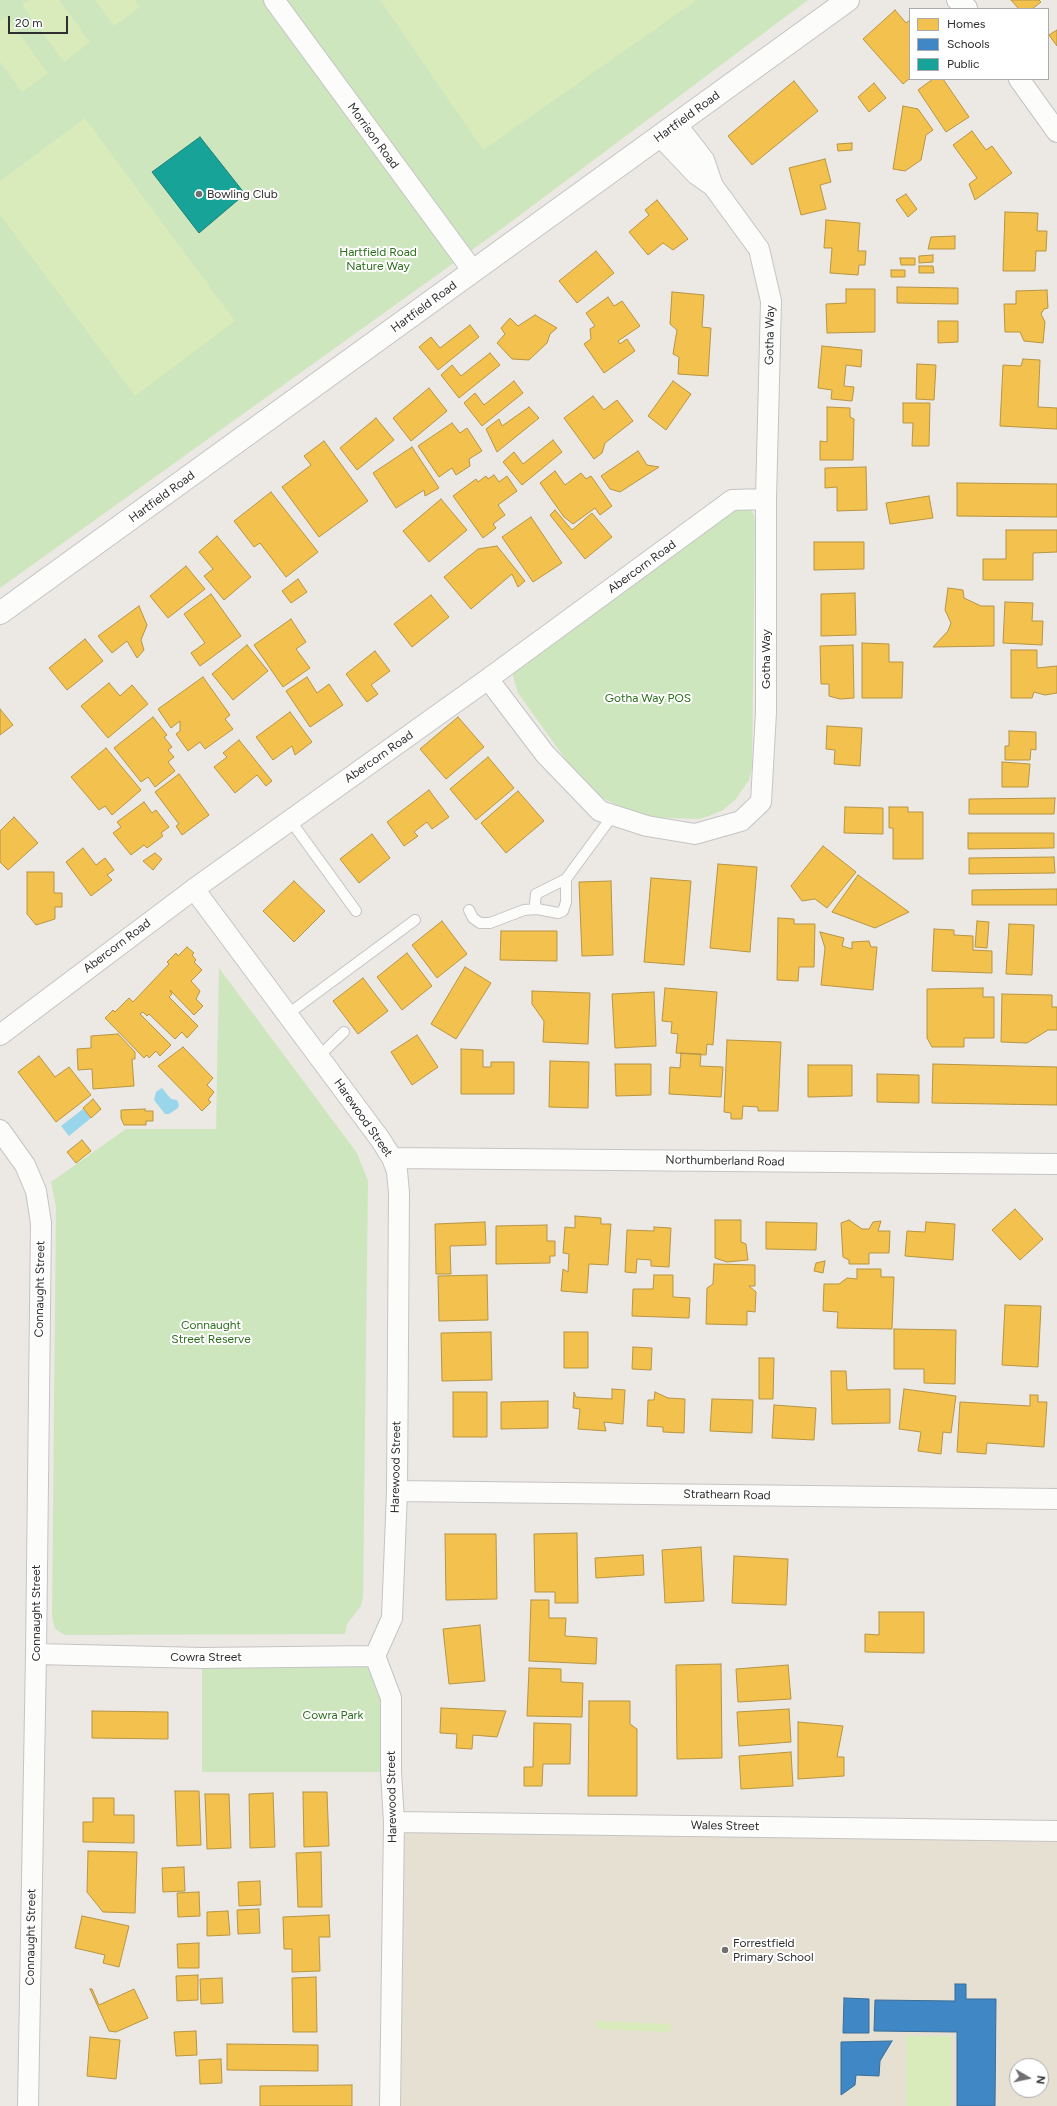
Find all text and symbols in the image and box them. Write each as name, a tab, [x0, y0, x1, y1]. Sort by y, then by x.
scale bar	[10, 8, 70, 34]
legend	[909, 8, 1049, 80]
text: 20 m	[15, 16, 43, 30]
text: Homes	[947, 17, 985, 31]
text: Schools	[947, 37, 990, 51]
text: Public	[947, 57, 980, 71]
street label: Hartfield Road	[651, 88, 723, 146]
street label: Morrison Road	[344, 100, 402, 172]
place label: Bowling Club	[207, 187, 278, 201]
marker: Bowling Club	[194, 189, 204, 199]
park label: Hartfield Road Nature Way	[339, 245, 417, 273]
street label: Hartfield Road	[388, 278, 460, 336]
street label: Gotha Way	[762, 305, 778, 365]
street label: Hartfield Road	[126, 468, 198, 526]
street label: Abercorn Road	[605, 538, 679, 596]
street label: Gotha Way	[759, 629, 773, 689]
park label: Gotha Way POS	[605, 691, 691, 705]
street label: Abercorn Road	[342, 728, 416, 786]
street label: Abercorn Road	[80, 916, 154, 976]
street label: Harewood Street	[331, 1076, 395, 1160]
street label: Northumberland Road	[665, 1153, 785, 1169]
street label: Connaught Street	[32, 1241, 48, 1337]
park label: Connaught Street Reserve	[171, 1318, 251, 1346]
street label: Harewood Street	[388, 1421, 404, 1513]
street label: Strathearn Road	[683, 1487, 771, 1503]
street label: Connaught Street	[29, 1565, 43, 1661]
street label: Cowra Street	[170, 1650, 242, 1664]
park label: Cowra Park	[303, 1708, 363, 1722]
street label: Harewood Street	[384, 1751, 400, 1843]
street label: Wales Street	[691, 1818, 759, 1834]
street label: Connaught Street	[23, 1889, 39, 1985]
place label: Forrestfield Primary School	[733, 1936, 814, 1964]
marker: Forrestfield Primary School	[720, 1945, 730, 1955]
north arrow	[1009, 2058, 1049, 2098]
text: N	[1033, 2075, 1047, 2085]

